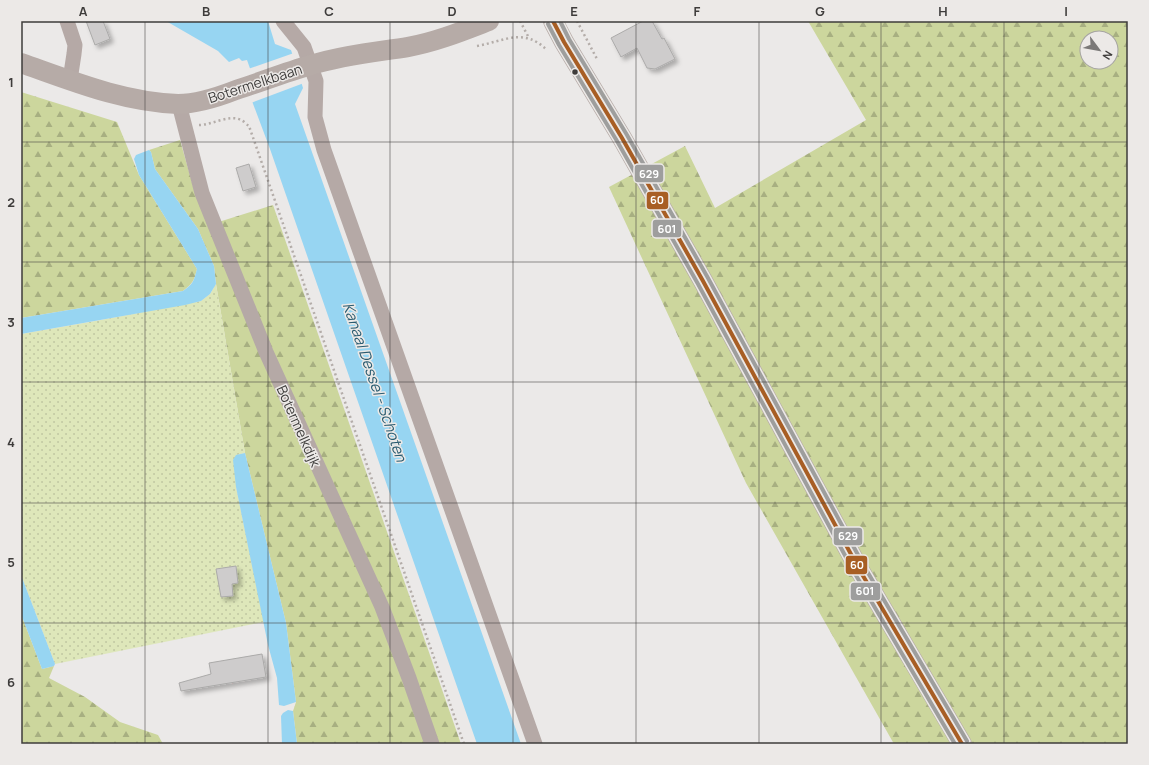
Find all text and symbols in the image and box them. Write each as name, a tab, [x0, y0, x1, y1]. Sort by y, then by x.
text: A	[79, 2, 88, 20]
text: B	[202, 2, 210, 20]
text: C	[324, 2, 334, 20]
text: D	[447, 2, 457, 20]
text: E	[570, 2, 578, 20]
text: F	[694, 2, 701, 20]
text: G	[815, 2, 825, 20]
text: H	[938, 2, 948, 20]
text: I	[1064, 2, 1068, 20]
north arrow	[1079, 30, 1119, 70]
text: N	[1099, 48, 1116, 63]
street label: Botermelkbaan	[206, 59, 304, 107]
unlabelled marker	[570, 67, 580, 77]
text: 1	[8, 73, 14, 91]
line badge: 629	[634, 164, 664, 183]
text: 629	[639, 166, 659, 181]
line badge: 60	[646, 191, 669, 210]
text: 60	[650, 192, 664, 207]
text: 2	[7, 193, 15, 211]
line badge: 601	[652, 219, 682, 238]
text: 601	[658, 221, 676, 236]
water label: Kanaal Dessel - Schoten	[338, 300, 412, 465]
text: 3	[7, 313, 15, 331]
street label: Botermelkdijk	[273, 382, 326, 471]
text: 4	[7, 433, 15, 451]
line badge: 629	[833, 527, 863, 546]
text: 629	[838, 528, 858, 543]
text: 5	[7, 553, 15, 571]
line badge: 60	[845, 555, 868, 575]
text: 60	[850, 557, 864, 572]
line badge: 601	[850, 582, 881, 601]
text: 601	[856, 583, 874, 598]
text: 6	[7, 673, 15, 691]

